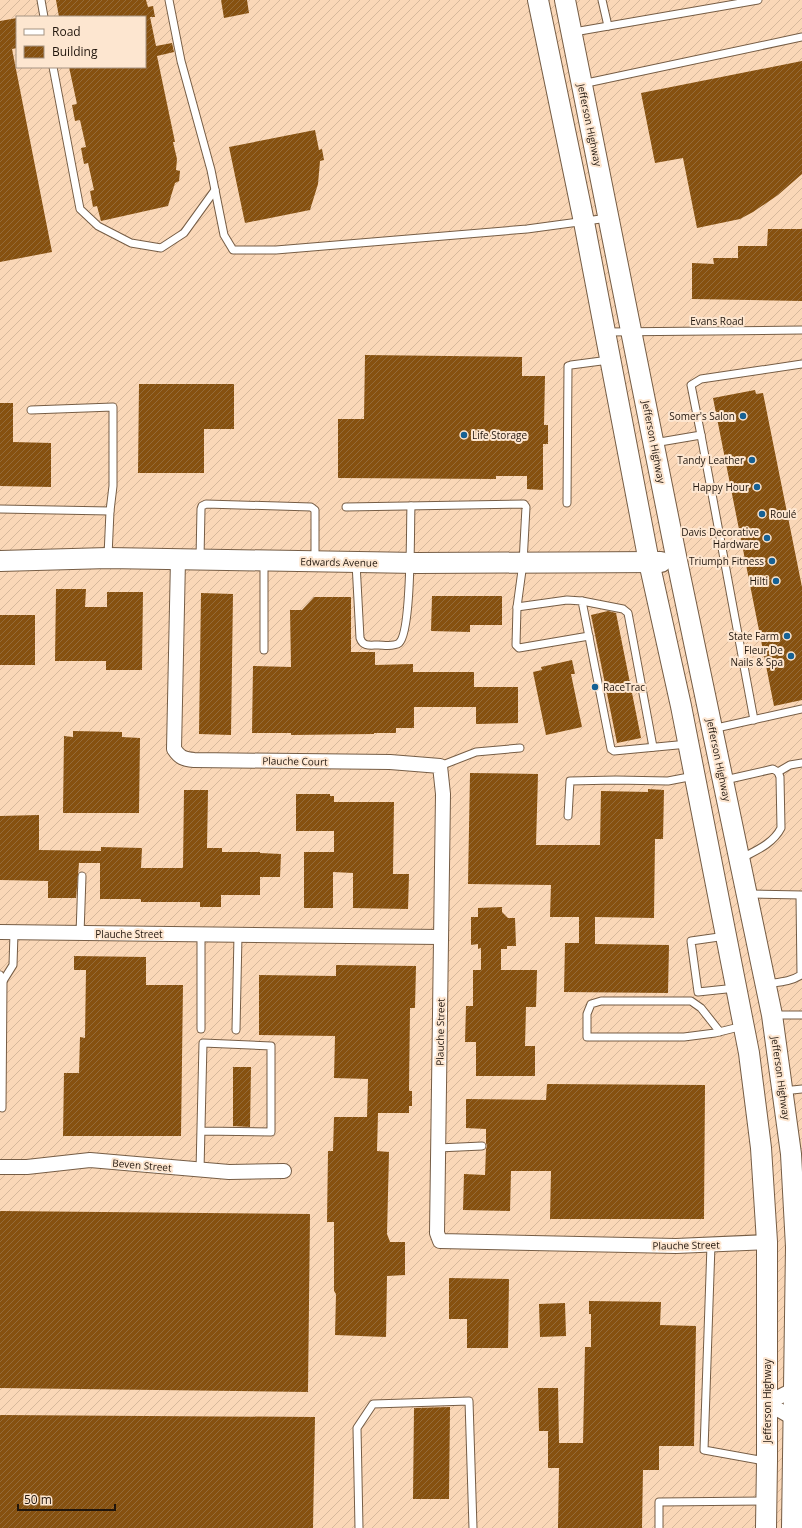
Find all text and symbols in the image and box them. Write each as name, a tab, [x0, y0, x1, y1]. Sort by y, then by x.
legend	[16, 16, 146, 68]
text: Road	[52, 23, 81, 40]
text: Building	[52, 43, 98, 60]
street label: Jefferson Highway	[574, 81, 606, 169]
street label: Evans Road	[690, 314, 744, 328]
street label: Jefferson Highway	[639, 398, 669, 486]
place label: Somer's Salon	[669, 409, 735, 423]
marker: Somer's Salon	[738, 411, 748, 421]
place label: Life Storage	[472, 428, 527, 442]
marker: Life Storage	[459, 430, 469, 440]
place label: Tandy Leather	[677, 453, 744, 467]
marker: Tandy Leather	[747, 455, 757, 465]
place label: Happy Hour	[693, 480, 749, 494]
marker: Happy Hour	[752, 482, 762, 492]
place label: Roulé	[770, 507, 797, 521]
marker: Roulé	[757, 509, 767, 519]
place label: Davis Decorative Hardware	[681, 525, 759, 551]
marker: Davis Decorative Hardware	[762, 533, 772, 543]
street label: Edwards Avenue	[300, 554, 378, 570]
place label: Triumph Fitness	[689, 554, 764, 568]
marker: Triumph Fitness	[767, 556, 777, 566]
place label: Hilti	[749, 574, 768, 588]
marker: Hilti	[771, 576, 781, 586]
place label: State Farm	[729, 629, 779, 643]
marker: State Farm	[782, 631, 792, 641]
place label: Fleur De Nails & Spa	[730, 643, 783, 669]
marker: Fleur De Nails & Spa	[786, 651, 796, 661]
place label: RaceTrac	[603, 680, 645, 694]
marker: RaceTrac	[590, 682, 600, 692]
street label: Jefferson Highway	[703, 716, 735, 804]
street label: Plauche Court	[262, 753, 328, 769]
street label: Plauche Street	[95, 927, 163, 941]
street label: Plauche Street	[432, 998, 448, 1066]
street label: Jefferson Highway	[768, 1034, 794, 1122]
street label: Beven Street	[112, 1155, 173, 1175]
street label: Plauche Street	[652, 1237, 720, 1253]
street label: Jefferson Highway	[760, 1358, 774, 1444]
scale bar	[18, 1486, 115, 1512]
text: 50 m	[24, 1491, 52, 1508]

